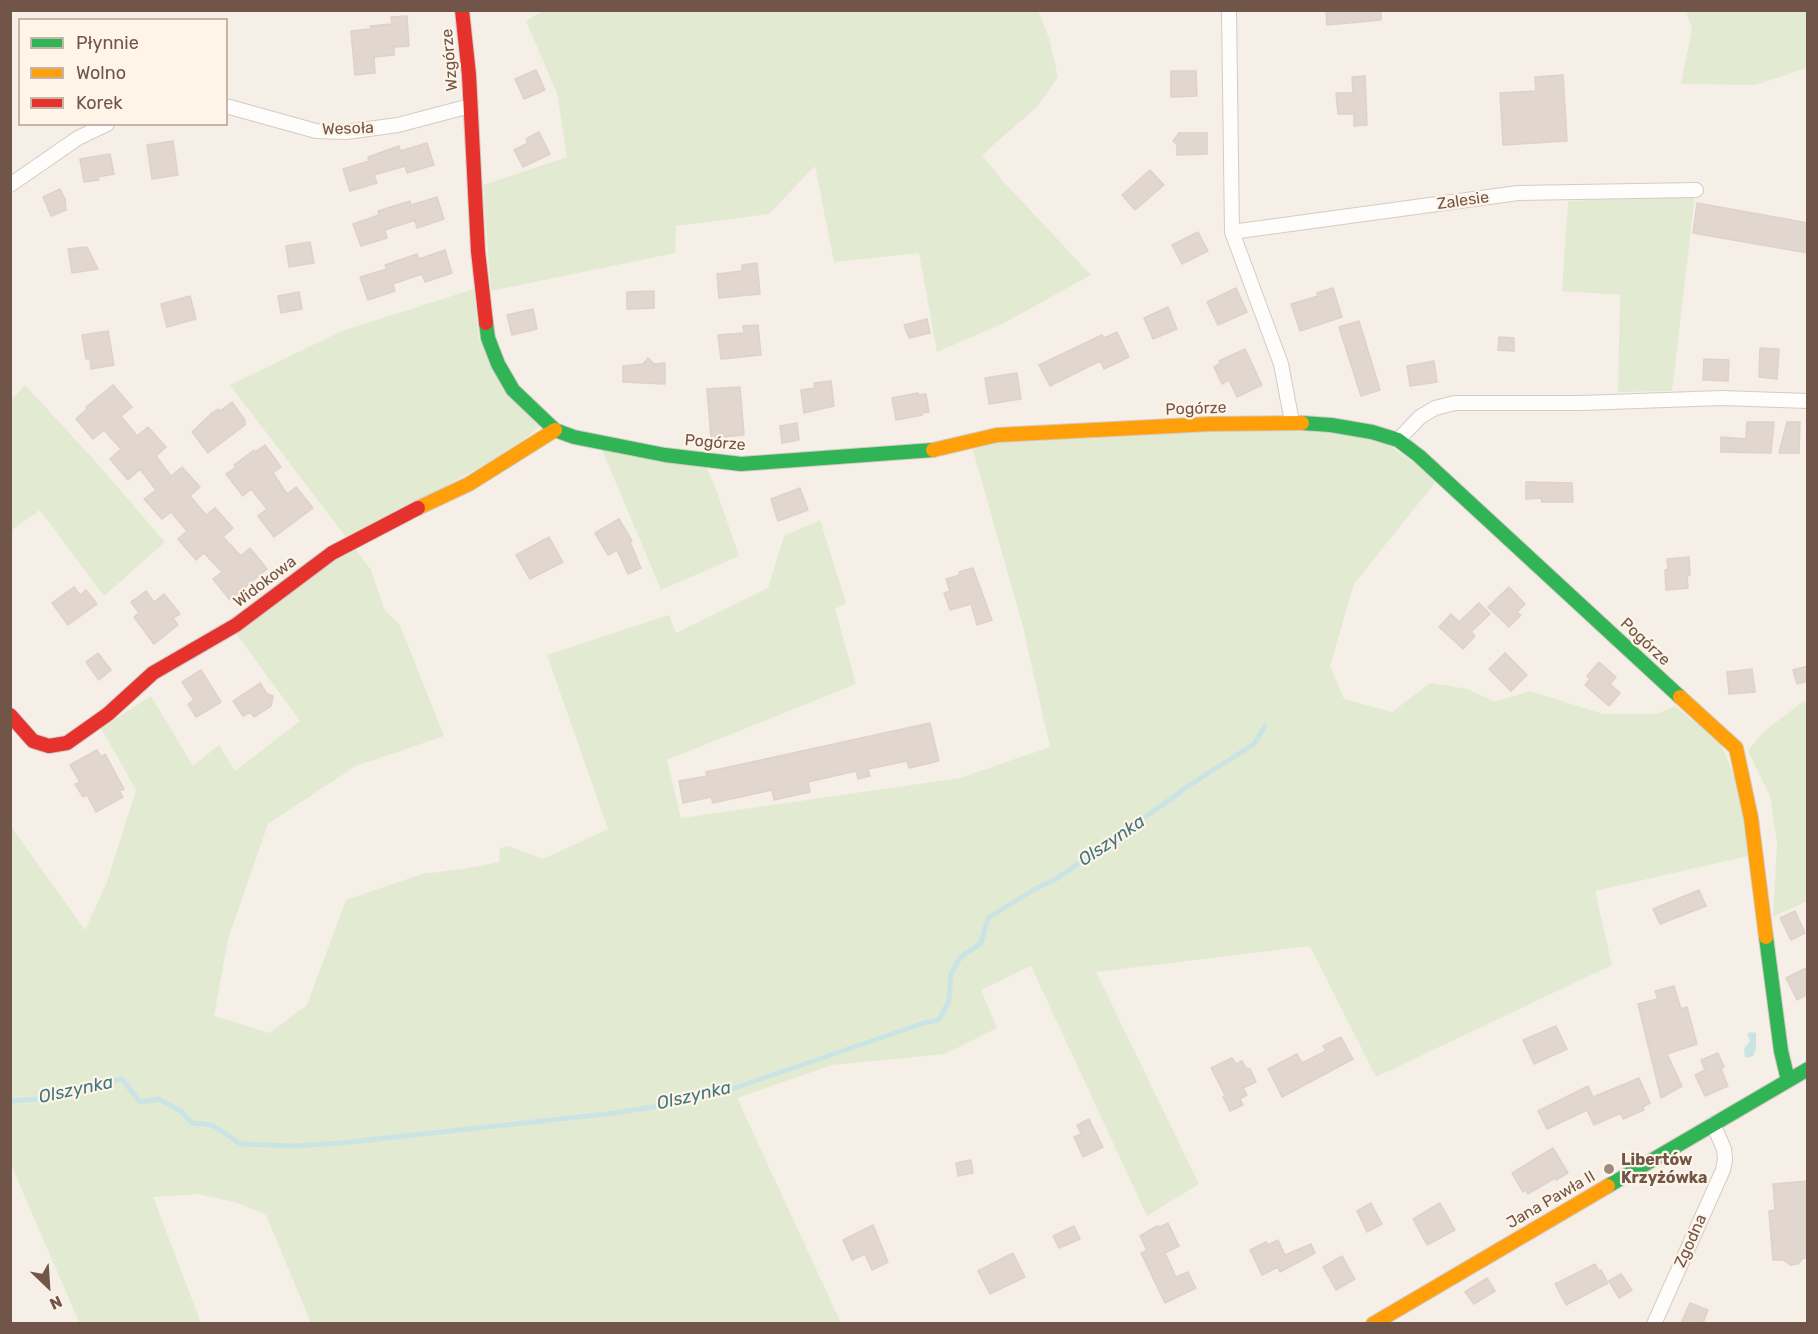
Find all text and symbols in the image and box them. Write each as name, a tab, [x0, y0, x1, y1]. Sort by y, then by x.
legend	[18, 18, 228, 126]
street label: Wzgórze	[438, 28, 462, 92]
text: Płynnie	[76, 32, 139, 54]
text: Wolno	[76, 62, 126, 84]
text: Korek	[76, 92, 123, 114]
street label: Wesoła	[322, 118, 374, 140]
street label: Zalesie	[1436, 188, 1490, 214]
street label: Pogórze	[1165, 398, 1227, 420]
street label: Pogórze	[684, 431, 746, 455]
street label: Widokowa	[230, 552, 300, 612]
street label: Pogórze	[1616, 614, 1674, 670]
water label: Olszynka	[1075, 811, 1149, 871]
water label: Olszynka	[37, 1072, 115, 1108]
water label: Olszynka	[655, 1077, 733, 1115]
place label: Libertów Krzyżówka	[1621, 1150, 1707, 1188]
marker: Libertów Krzyżówka	[1602, 1162, 1616, 1176]
street label: Jana Pawła II	[1503, 1167, 1599, 1233]
street label: Zgodna	[1671, 1211, 1711, 1271]
north arrow	[18, 1256, 78, 1316]
text: N	[47, 1292, 65, 1314]

